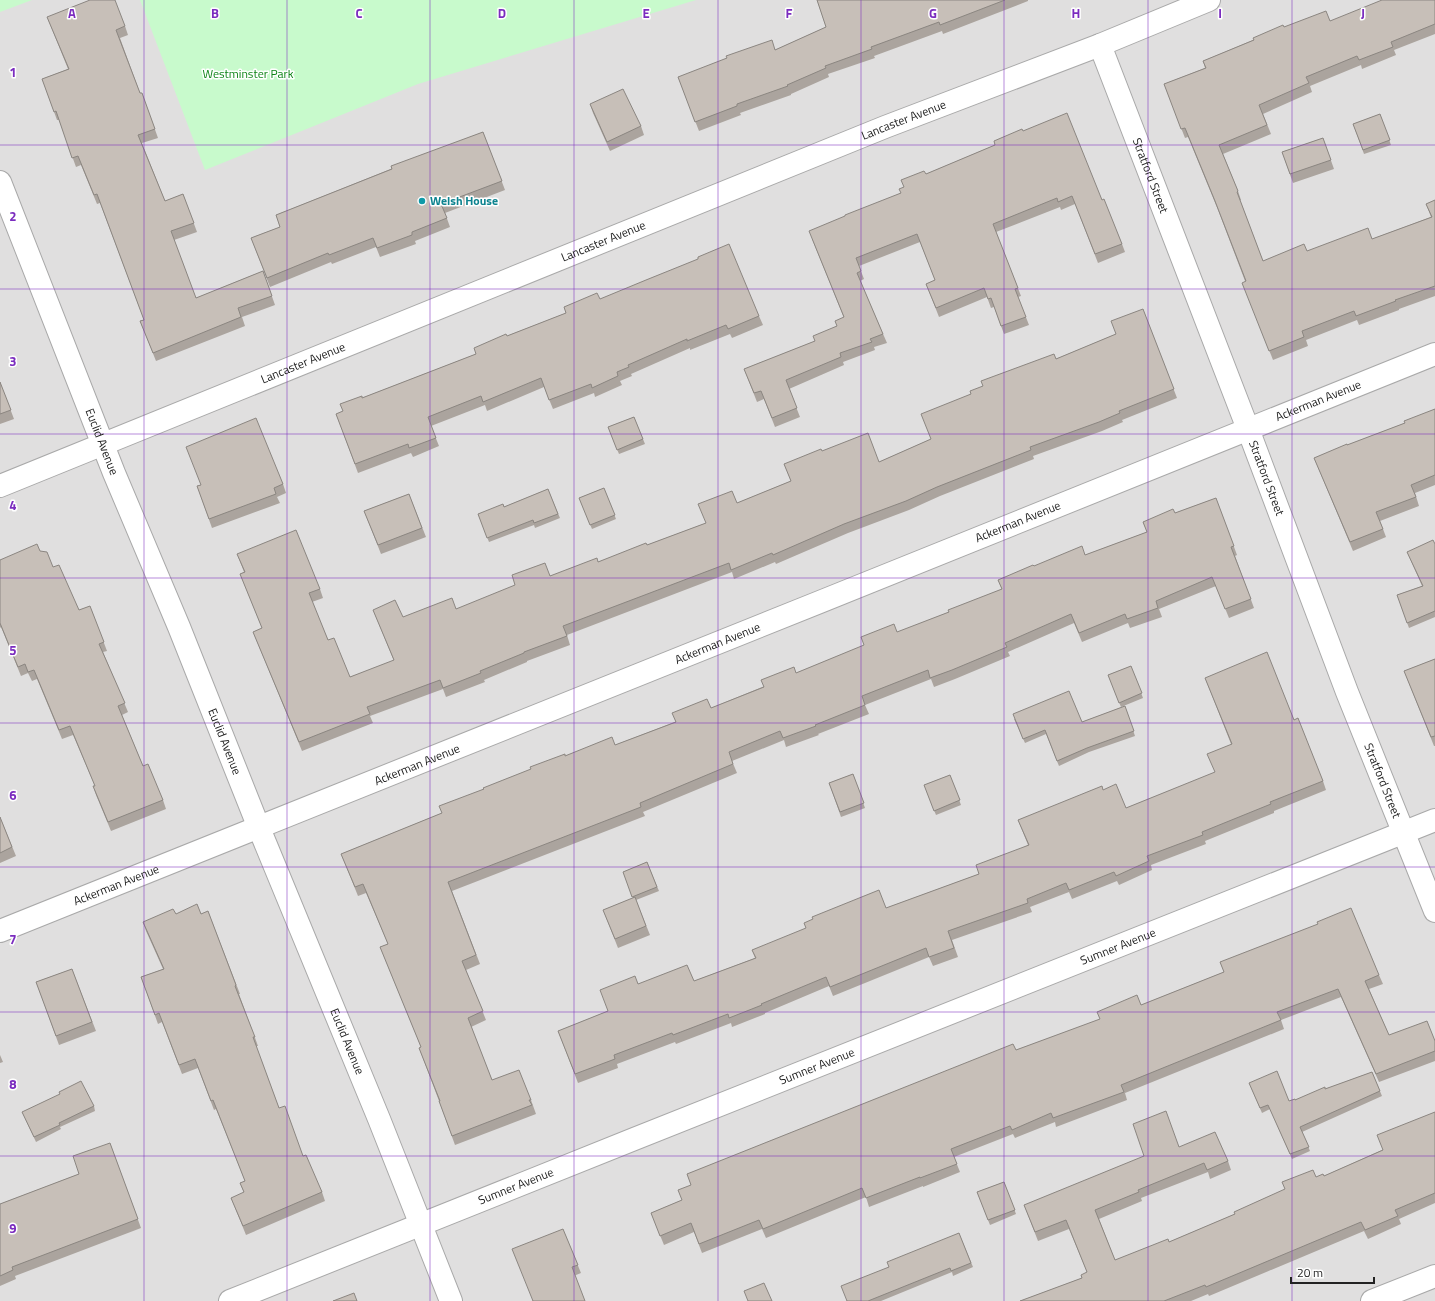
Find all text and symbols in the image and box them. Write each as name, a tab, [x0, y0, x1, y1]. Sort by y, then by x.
text: A	[68, 3, 76, 23]
text: B	[211, 3, 219, 23]
text: C	[355, 3, 363, 23]
text: D	[498, 3, 506, 23]
text: E	[642, 3, 650, 23]
text: F	[786, 3, 793, 23]
text: G	[929, 3, 937, 23]
text: H	[1072, 3, 1080, 23]
text: I	[1218, 3, 1222, 23]
text: J	[1361, 3, 1365, 23]
text: 1	[9, 62, 17, 82]
park label: Westminster Park	[203, 64, 294, 83]
street label: Lancaster Avenue	[858, 95, 949, 145]
street label: Stratford Street	[1128, 135, 1174, 217]
place label: Welsh House	[430, 191, 498, 210]
marker: Welsh House	[417, 196, 427, 206]
text: 2	[9, 206, 17, 226]
street label: Lancaster Avenue	[558, 215, 648, 266]
street label: Lancaster Avenue	[258, 337, 348, 388]
text: 3	[9, 351, 17, 371]
street label: Ackerman Avenue	[1272, 374, 1364, 426]
street label: Euclid Avenue	[81, 405, 124, 478]
street label: Stratford Street	[1244, 438, 1290, 519]
text: 4	[9, 495, 17, 515]
street label: Ackerman Avenue	[972, 495, 1063, 547]
street label: Ackerman Avenue	[672, 617, 763, 669]
text: 5	[9, 640, 17, 660]
street label: Euclid Avenue	[203, 705, 247, 777]
street label: Ackerman Avenue	[371, 739, 463, 790]
street label: Stratford Street	[1359, 740, 1407, 821]
text: 6	[9, 785, 17, 805]
street label: Ackerman Avenue	[70, 859, 162, 910]
street label: Sumner Avenue	[1077, 923, 1158, 970]
text: 7	[9, 929, 17, 949]
street label: Euclid Avenue	[325, 1005, 370, 1077]
street label: Sumner Avenue	[776, 1042, 857, 1089]
text: 8	[9, 1074, 17, 1094]
street label: Sumner Avenue	[475, 1162, 556, 1209]
text: 9	[9, 1218, 17, 1238]
scale bar	[1291, 1259, 1374, 1285]
text: 20 m	[1297, 1263, 1323, 1282]

